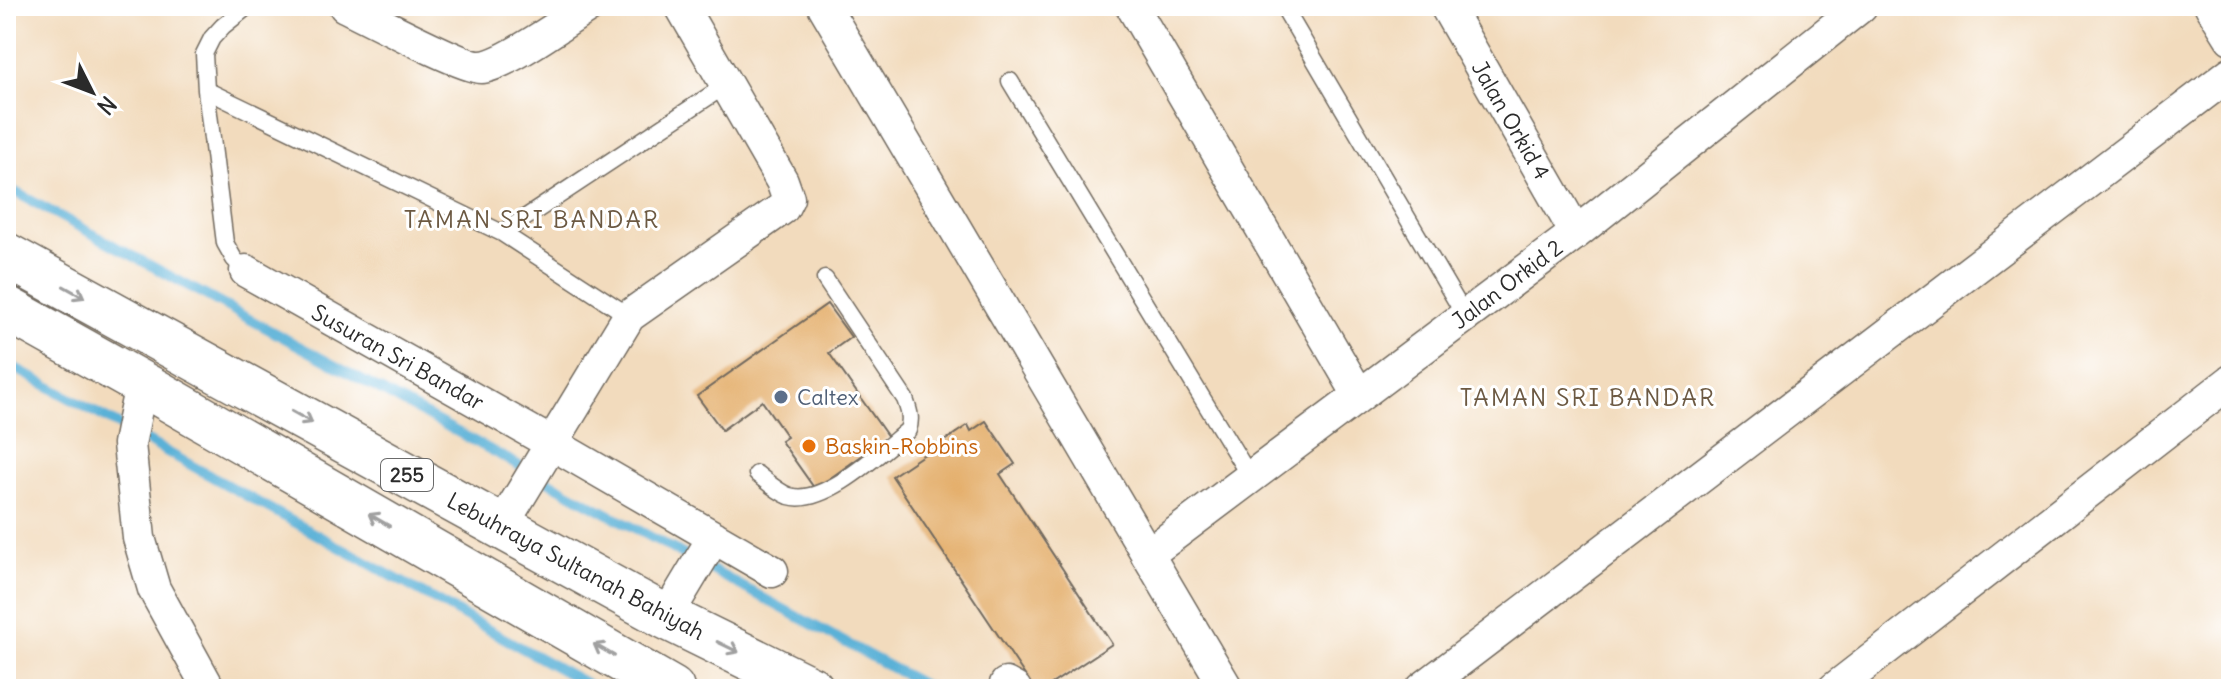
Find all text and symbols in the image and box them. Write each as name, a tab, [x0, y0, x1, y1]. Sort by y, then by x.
north arrow	[52, 52, 132, 132]
street label: Jalan Orkid 4	[1466, 56, 1556, 184]
text: N	[91, 90, 122, 120]
district label: TAMAN SRI BANDAR	[404, 204, 660, 234]
street label: Jalan Orkid 2	[1446, 233, 1568, 335]
one-way arrow	[62, 285, 86, 300]
street label: Susuran Sri Bandar	[307, 298, 489, 416]
district label: TAMAN SRI BANDAR	[1460, 382, 1716, 412]
place label: Caltex	[797, 383, 859, 411]
marker: Caltex	[772, 388, 790, 406]
one-way arrow	[290, 410, 313, 426]
place label: Baskin-Robbins	[825, 432, 978, 460]
marker: Baskin-Robbins	[800, 437, 818, 455]
road number: 255	[381, 459, 433, 491]
street label: Lebuhraya Sultanah Bahiyah	[442, 486, 710, 646]
one-way arrow	[368, 512, 391, 528]
one-way arrow	[716, 641, 739, 656]
one-way arrow	[593, 642, 616, 658]

